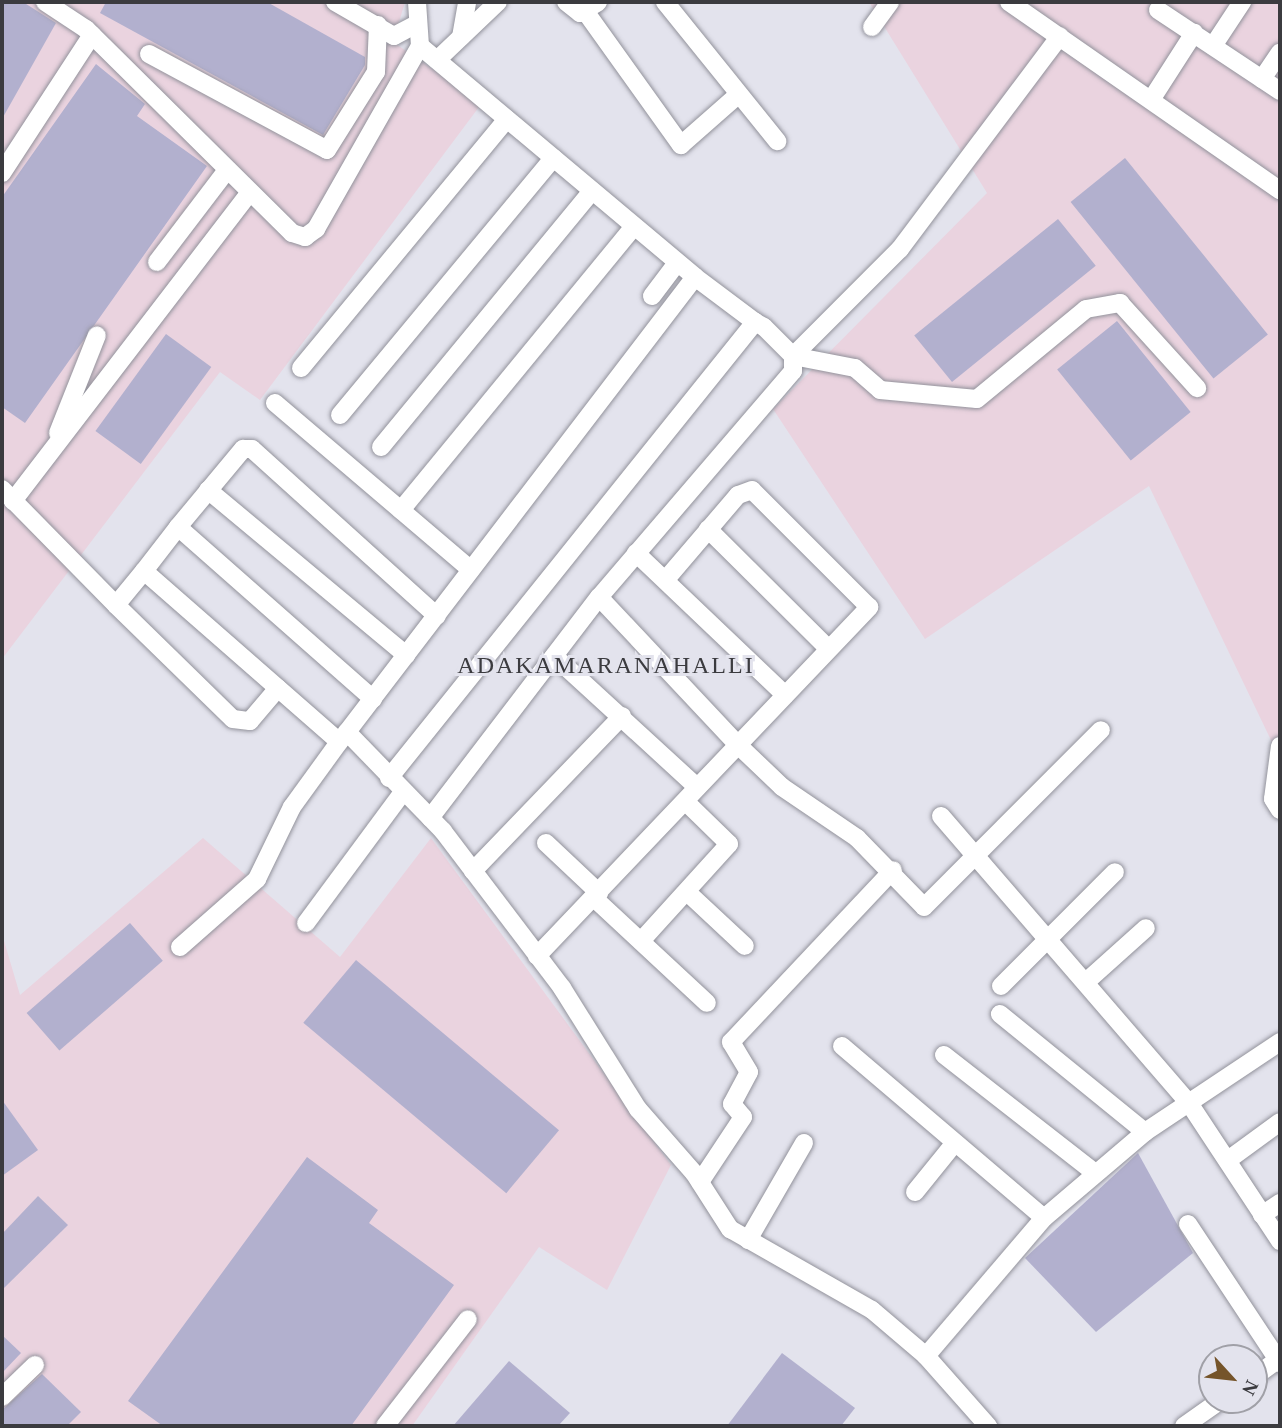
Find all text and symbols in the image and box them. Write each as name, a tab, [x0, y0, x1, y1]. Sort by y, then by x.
district label: ADAKAMARANAHALLI	[459, 652, 753, 680]
north arrow	[1198, 1344, 1268, 1414]
text: N	[1238, 1377, 1263, 1399]

